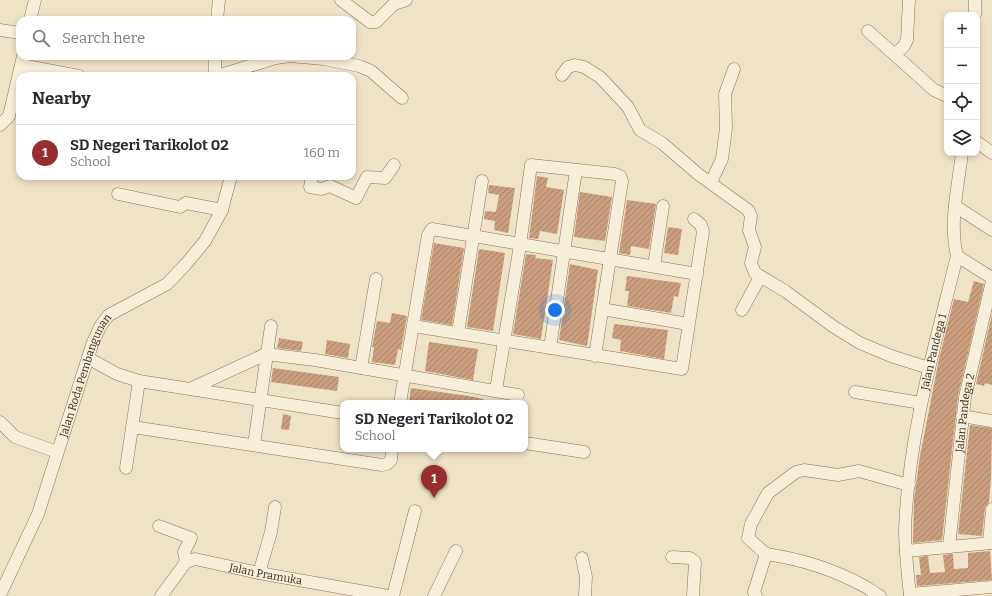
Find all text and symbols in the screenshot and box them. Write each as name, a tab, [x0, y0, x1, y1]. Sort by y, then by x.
map controls	[944, 12, 980, 156]
button: +	[944, 12, 980, 48]
search box	[16, 16, 356, 60]
icon: search	[30, 27, 52, 49]
text: Search here	[62, 29, 145, 47]
button: −	[944, 48, 980, 84]
button: locate	[944, 84, 980, 120]
text: Nearby	[32, 88, 91, 109]
button: layers	[944, 120, 980, 156]
text: SD Negeri Tarikolot 02	[70, 136, 229, 154]
text: 1	[42, 145, 48, 160]
text: 160 m	[304, 145, 340, 160]
text: School	[70, 154, 111, 169]
your location	[545, 300, 565, 320]
street label: Jalan Roda Pembangunan	[57, 311, 114, 440]
street label: Jalan Pandega 1	[918, 312, 949, 392]
street label: Jalan Pandega 2	[953, 372, 977, 454]
popup	[340, 400, 528, 452]
text: SD Negeri Tarikolot 02	[355, 410, 513, 428]
text: School	[355, 428, 396, 443]
pin: 1	[421, 465, 447, 498]
street label: Jalan Pramuka	[227, 560, 303, 588]

